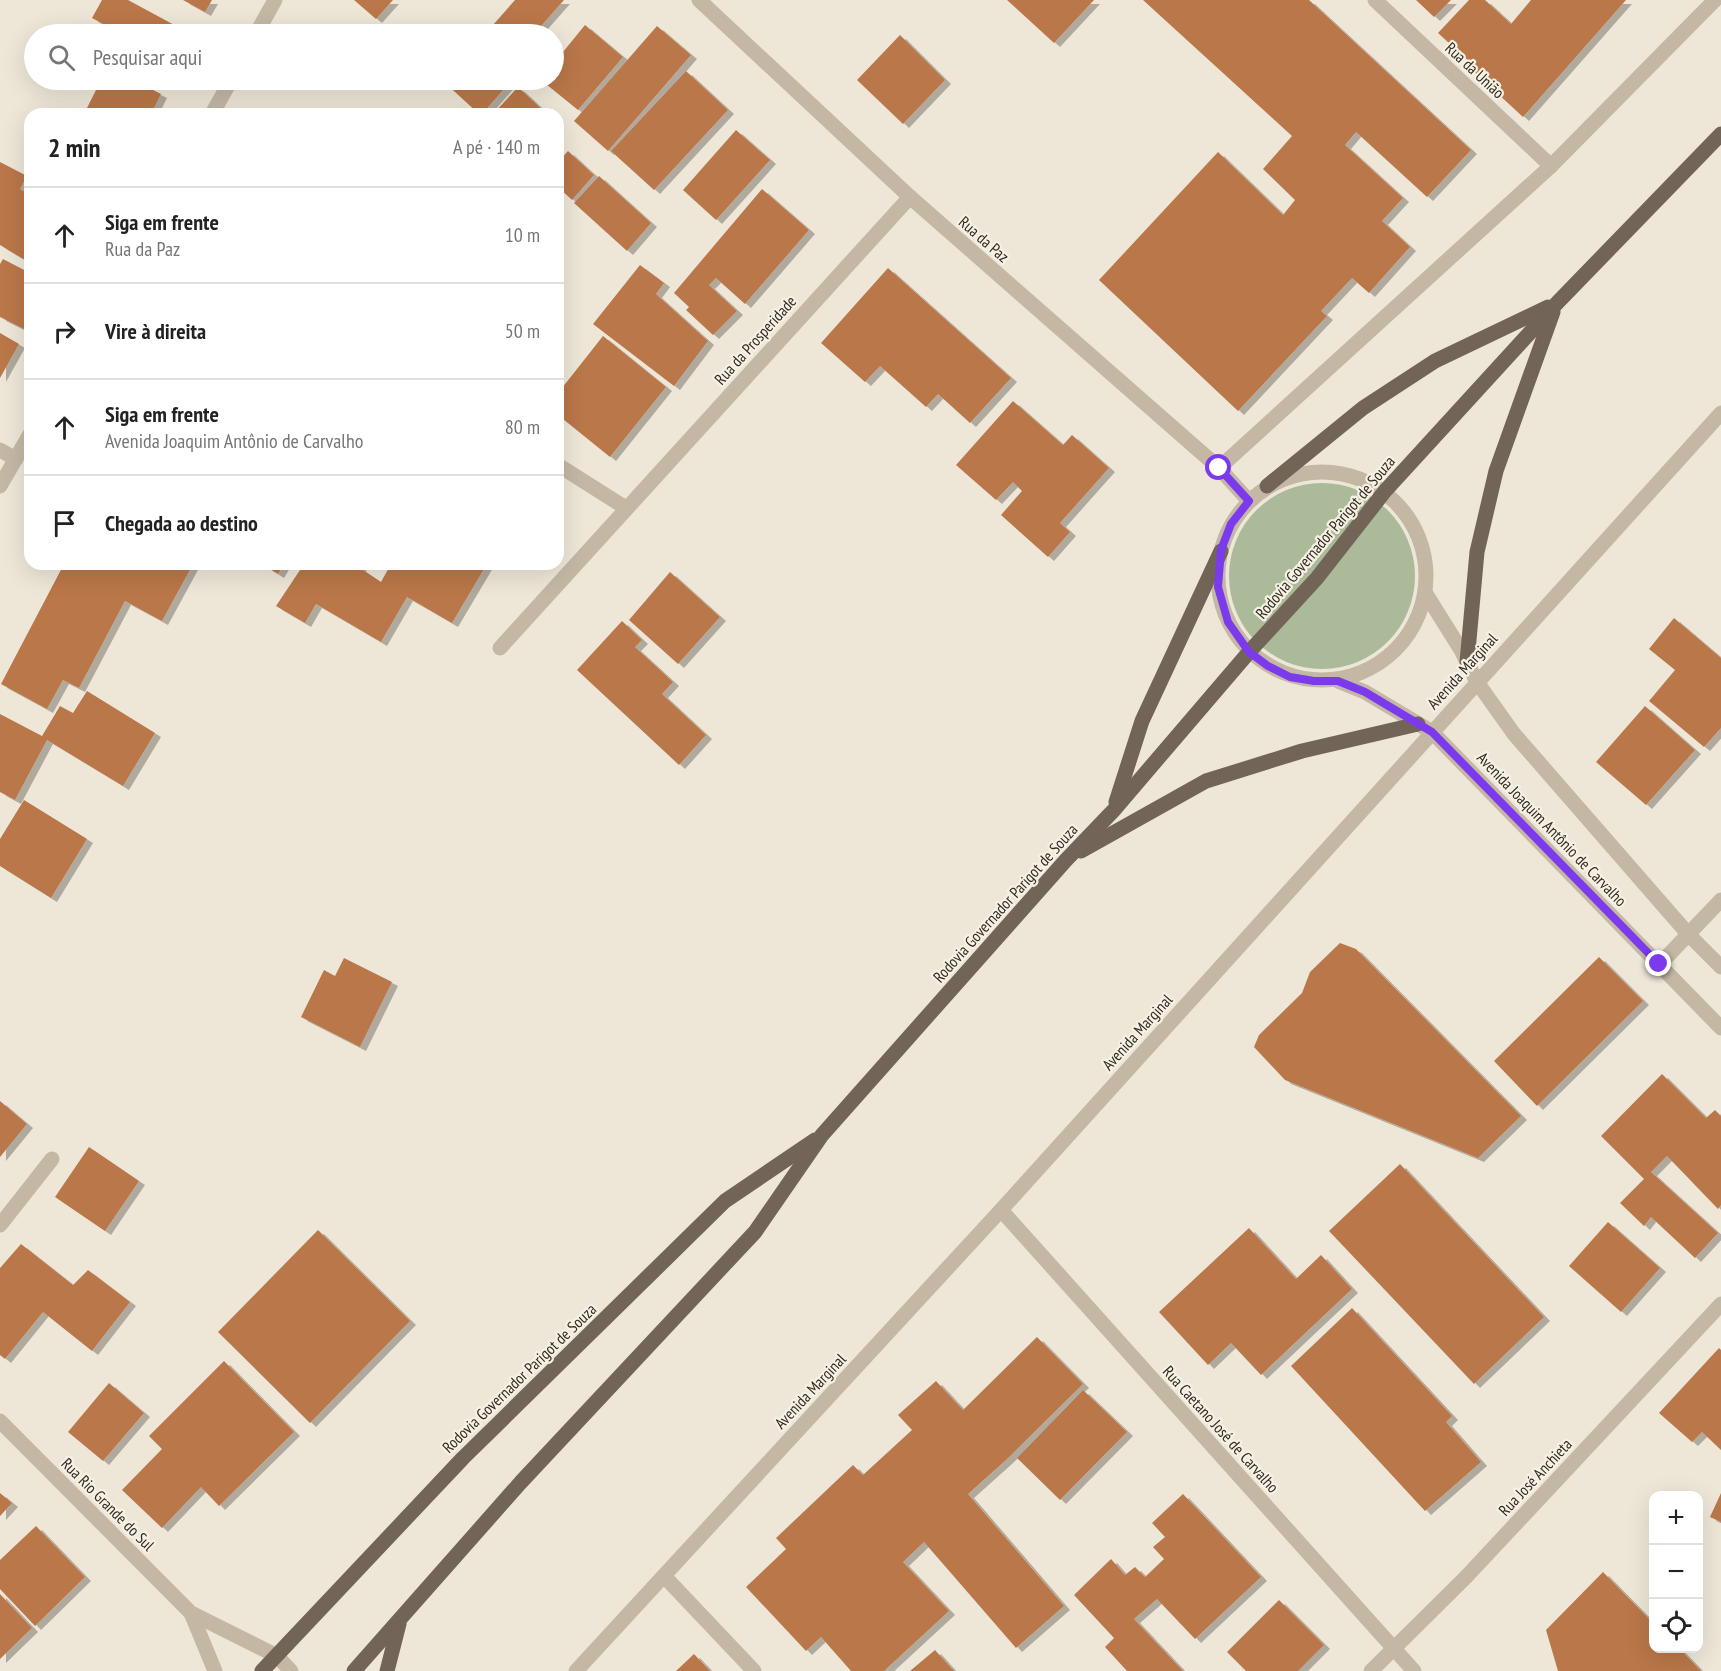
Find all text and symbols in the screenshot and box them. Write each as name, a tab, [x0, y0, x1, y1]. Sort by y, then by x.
search box	[24, 24, 564, 90]
street label: Rua da União	[1441, 38, 1509, 102]
icon: search	[45, 41, 78, 74]
text: Pesquisar aqui	[93, 43, 202, 71]
text: 2 min	[48, 131, 101, 164]
text: A pé · 140 m	[453, 134, 540, 160]
text: Siga em frente	[105, 208, 219, 236]
street label: Rua da Paz	[955, 212, 1013, 266]
icon: ahead	[48, 219, 81, 252]
text: 10 m	[505, 222, 540, 248]
text: Rua da Paz	[105, 236, 180, 262]
street label: Rua da Prosperidade	[710, 291, 800, 389]
icon: right	[48, 315, 81, 348]
text: Vire à direita	[105, 317, 206, 345]
text: 50 m	[505, 318, 540, 344]
text: Siga em frente	[105, 400, 219, 428]
icon: ahead	[48, 411, 81, 444]
text: 80 m	[505, 414, 540, 440]
text: Avenida Joaquim Antônio de Carvalho	[105, 428, 363, 454]
street label: Rodovia Governador Parigot de Souza	[1251, 452, 1399, 622]
route start	[1205, 454, 1231, 480]
icon: arrive	[48, 507, 81, 540]
text: Chegada ao destino	[105, 509, 258, 537]
street label: Avenida Marginal	[1423, 629, 1502, 713]
street label: Avenida Joaquim Antônio de Carvalho	[1473, 748, 1631, 910]
street label: Rodovia Governador Parigot de Souza	[929, 820, 1081, 986]
route end	[1645, 950, 1671, 976]
street label: Avenida Marginal	[1098, 990, 1177, 1074]
street label: Rodovia Governador Parigot de Souza	[438, 1299, 600, 1457]
street label: Avenida Marginal	[770, 1349, 850, 1433]
street label: Rua Caetano José de Carvalho	[1159, 1361, 1283, 1497]
street label: Rua José Anchieta	[1494, 1434, 1576, 1520]
street label: Rua Rio Grande do Sul	[57, 1453, 159, 1555]
map controls	[1649, 1491, 1703, 1653]
button: +	[1649, 1491, 1703, 1545]
button: −	[1649, 1545, 1703, 1599]
button: locate	[1649, 1599, 1703, 1653]

